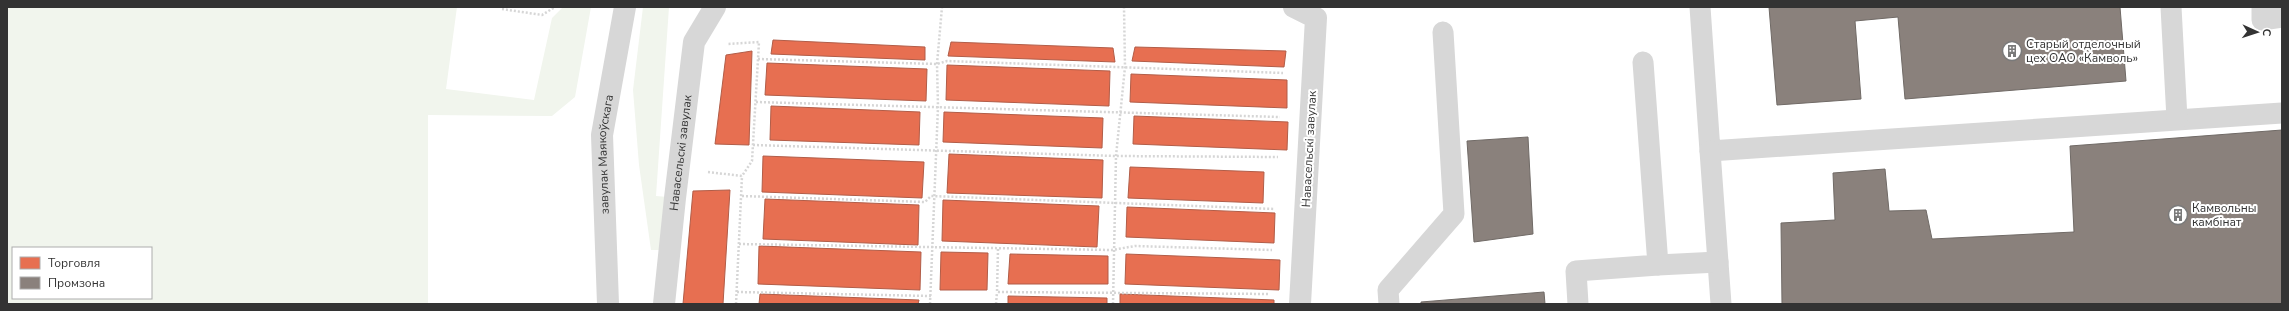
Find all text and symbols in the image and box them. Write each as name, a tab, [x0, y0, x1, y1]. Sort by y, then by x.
north arrow	[2237, 12, 2277, 52]
text: С	[2259, 28, 2274, 37]
place label: Старый отделочный цех ОАО «Камволь»	[2026, 36, 2141, 66]
building icon: Старый отделочный цех ОАО «Камволь»	[2001, 40, 2023, 62]
street label: Навасельскі завулак	[1298, 90, 1320, 208]
street label: завулак Маякоўскага	[594, 93, 617, 215]
street label: Навасельскі завулак	[666, 93, 696, 212]
place label: Камвольны камбінат	[2192, 200, 2256, 230]
building icon: Камвольны камбінат	[2167, 204, 2189, 226]
legend	[12, 247, 152, 299]
text: Торговля	[48, 255, 100, 271]
text: Промзона	[48, 275, 105, 291]

